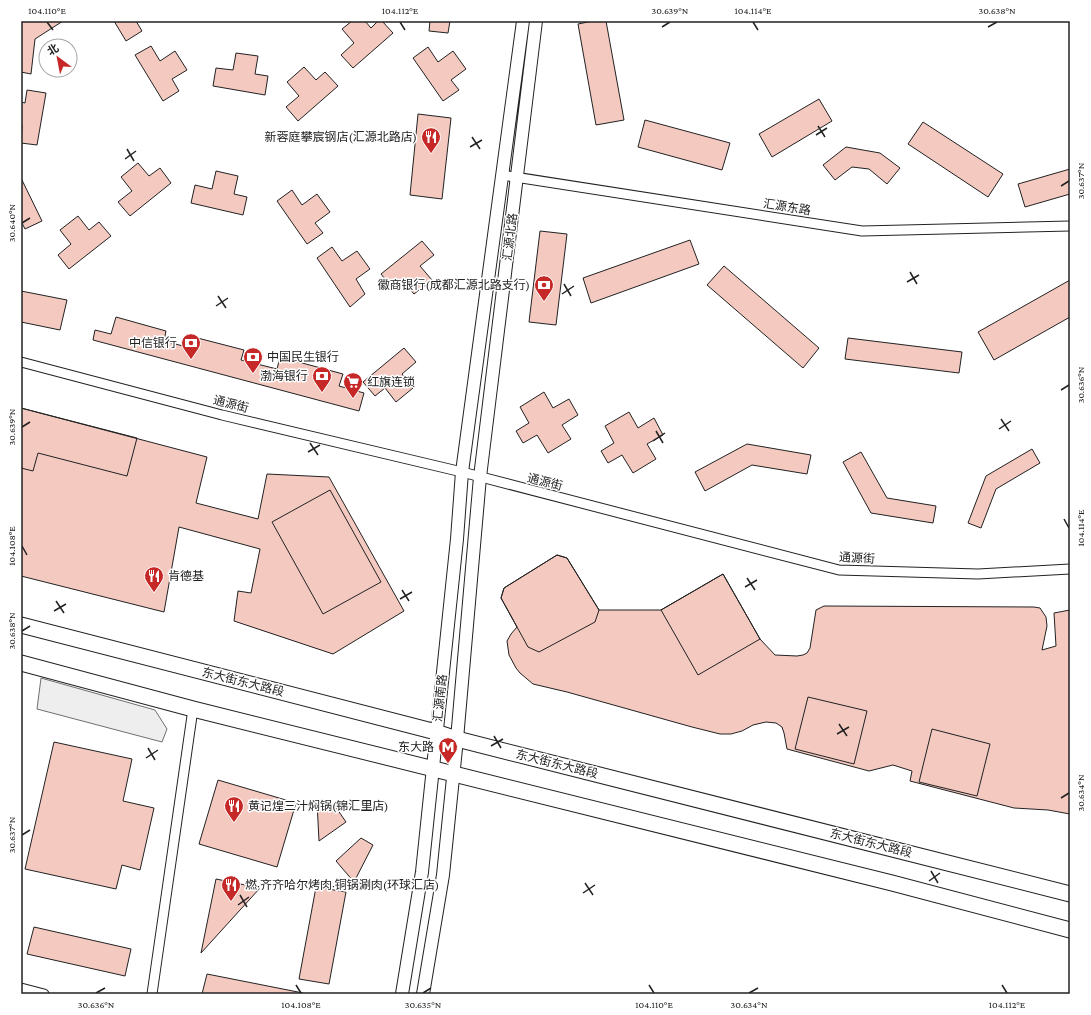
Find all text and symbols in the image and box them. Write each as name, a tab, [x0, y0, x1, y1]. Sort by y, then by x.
text: 104.110°E	[28, 5, 66, 16]
text: 104.112°E	[382, 5, 419, 16]
text: 30.639°N	[652, 5, 689, 16]
text: 104.114°E	[735, 5, 772, 16]
text: 30.638°N	[978, 5, 1016, 16]
north arrow	[38, 38, 78, 78]
text: 北	[45, 42, 61, 58]
restaurant icon: 新蓉庭攀宸钢店(汇源北路店)	[420, 126, 442, 154]
place label: 新蓉庭攀宸钢店(汇源北路店)	[265, 130, 417, 144]
text: 30.637°N	[1075, 162, 1086, 199]
street label: 汇源东路	[762, 196, 812, 218]
text: 30.640°N	[6, 203, 17, 242]
street label: 汇源北路	[500, 212, 520, 262]
bank icon: 徽商银行(成都汇源北路支行)	[533, 274, 555, 302]
place label: 徽商银行(成都汇源北路支行)	[378, 278, 530, 292]
bank icon: 中信银行	[180, 332, 202, 360]
place label: 中信银行	[129, 336, 177, 350]
bank icon: 中国民生银行	[242, 346, 264, 374]
place label: 中国民生银行	[267, 350, 339, 364]
bank icon: 渤海银行	[311, 365, 333, 393]
text: 30.636°N	[1075, 366, 1086, 403]
place label: 渤海银行	[260, 369, 308, 383]
supermarket icon: 红旗连锁	[342, 371, 364, 399]
place label: 红旗连锁	[367, 375, 415, 389]
street label: 通源街	[212, 393, 250, 415]
text: 30.639°N	[6, 408, 17, 445]
street label: 通源街	[526, 471, 564, 493]
text: 104.114°E	[1075, 509, 1086, 546]
text: 104.108°E	[6, 526, 17, 566]
street label: 通源街	[839, 550, 875, 566]
restaurant icon: 肯德基	[143, 565, 165, 593]
place label: 肯德基	[168, 569, 204, 583]
text: 30.638°N	[6, 612, 17, 650]
street label: 东大街东大路段	[201, 665, 285, 699]
street label: 汇源南路	[431, 673, 449, 723]
metro station icon: 东大路	[437, 736, 459, 764]
place label: 东大路	[398, 740, 434, 754]
street label: 东大街东大路段	[515, 747, 599, 781]
text: 30.634°N	[1075, 774, 1086, 811]
restaurant icon: 黄记煌三汁焖锅(锦汇里店)	[223, 795, 245, 823]
place label: 黄记煌三汁焖锅(锦汇里店)	[248, 799, 388, 813]
text: 30.637°N	[6, 816, 17, 853]
street label: 东大街东大路段	[829, 826, 913, 860]
restaurant icon: 燃·齐齐哈尔烤肉·铜锅涮肉(环球汇店)	[220, 874, 242, 902]
place label: 燃·齐齐哈尔烤肉·铜锅涮肉(环球汇店)	[245, 878, 439, 892]
text: 30.636°N	[78, 999, 115, 1010]
text: 104.108°E	[281, 999, 321, 1010]
text: 30.635°N	[405, 999, 442, 1010]
text: 104.110°E	[635, 999, 673, 1010]
text: 30.634°N	[731, 999, 768, 1010]
text: 104.112°E	[989, 999, 1026, 1010]

